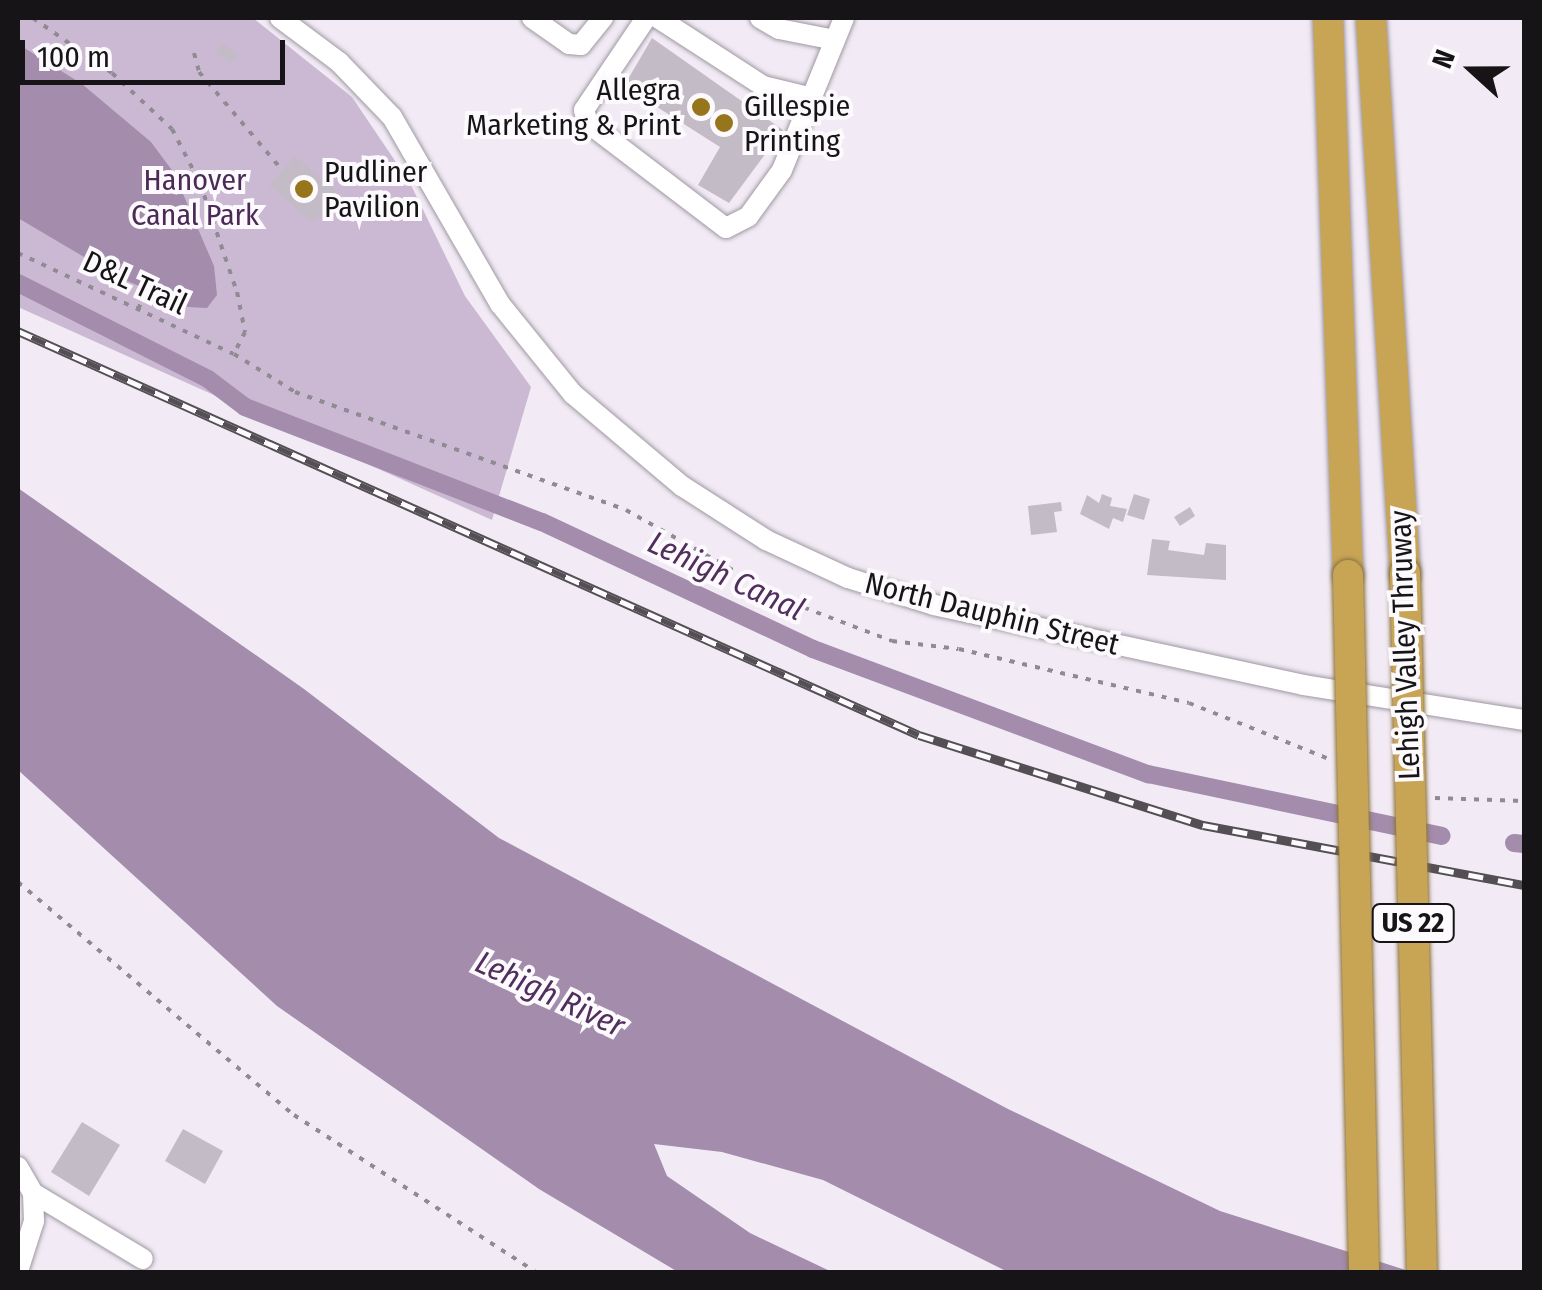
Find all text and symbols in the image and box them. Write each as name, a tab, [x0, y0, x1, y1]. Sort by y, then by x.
scale bar	[25, 20, 290, 82]
north arrow	[1422, 20, 1522, 120]
text: 100 m	[37, 39, 110, 75]
text: N	[1425, 45, 1462, 73]
place label: Allegra Marketing & Print	[466, 72, 681, 142]
place label: Gillespie Printing	[744, 88, 850, 158]
marker: Allegra Marketing & Print	[690, 96, 712, 118]
marker: Gillespie Printing	[713, 112, 735, 134]
place label: Pudliner Pavilion	[324, 154, 427, 224]
park label: Hanover Canal Park	[131, 162, 259, 232]
marker: Pudliner Pavilion	[293, 178, 315, 200]
street label: D&L Trail	[77, 243, 193, 323]
street label: Lehigh Valley Thruway	[1382, 510, 1428, 780]
water label: Lehigh Canal	[642, 523, 810, 629]
street label: North Dauphin Street	[861, 565, 1123, 663]
road number: US 22	[1370, 900, 1456, 946]
water label: Lehigh River	[469, 943, 631, 1045]

